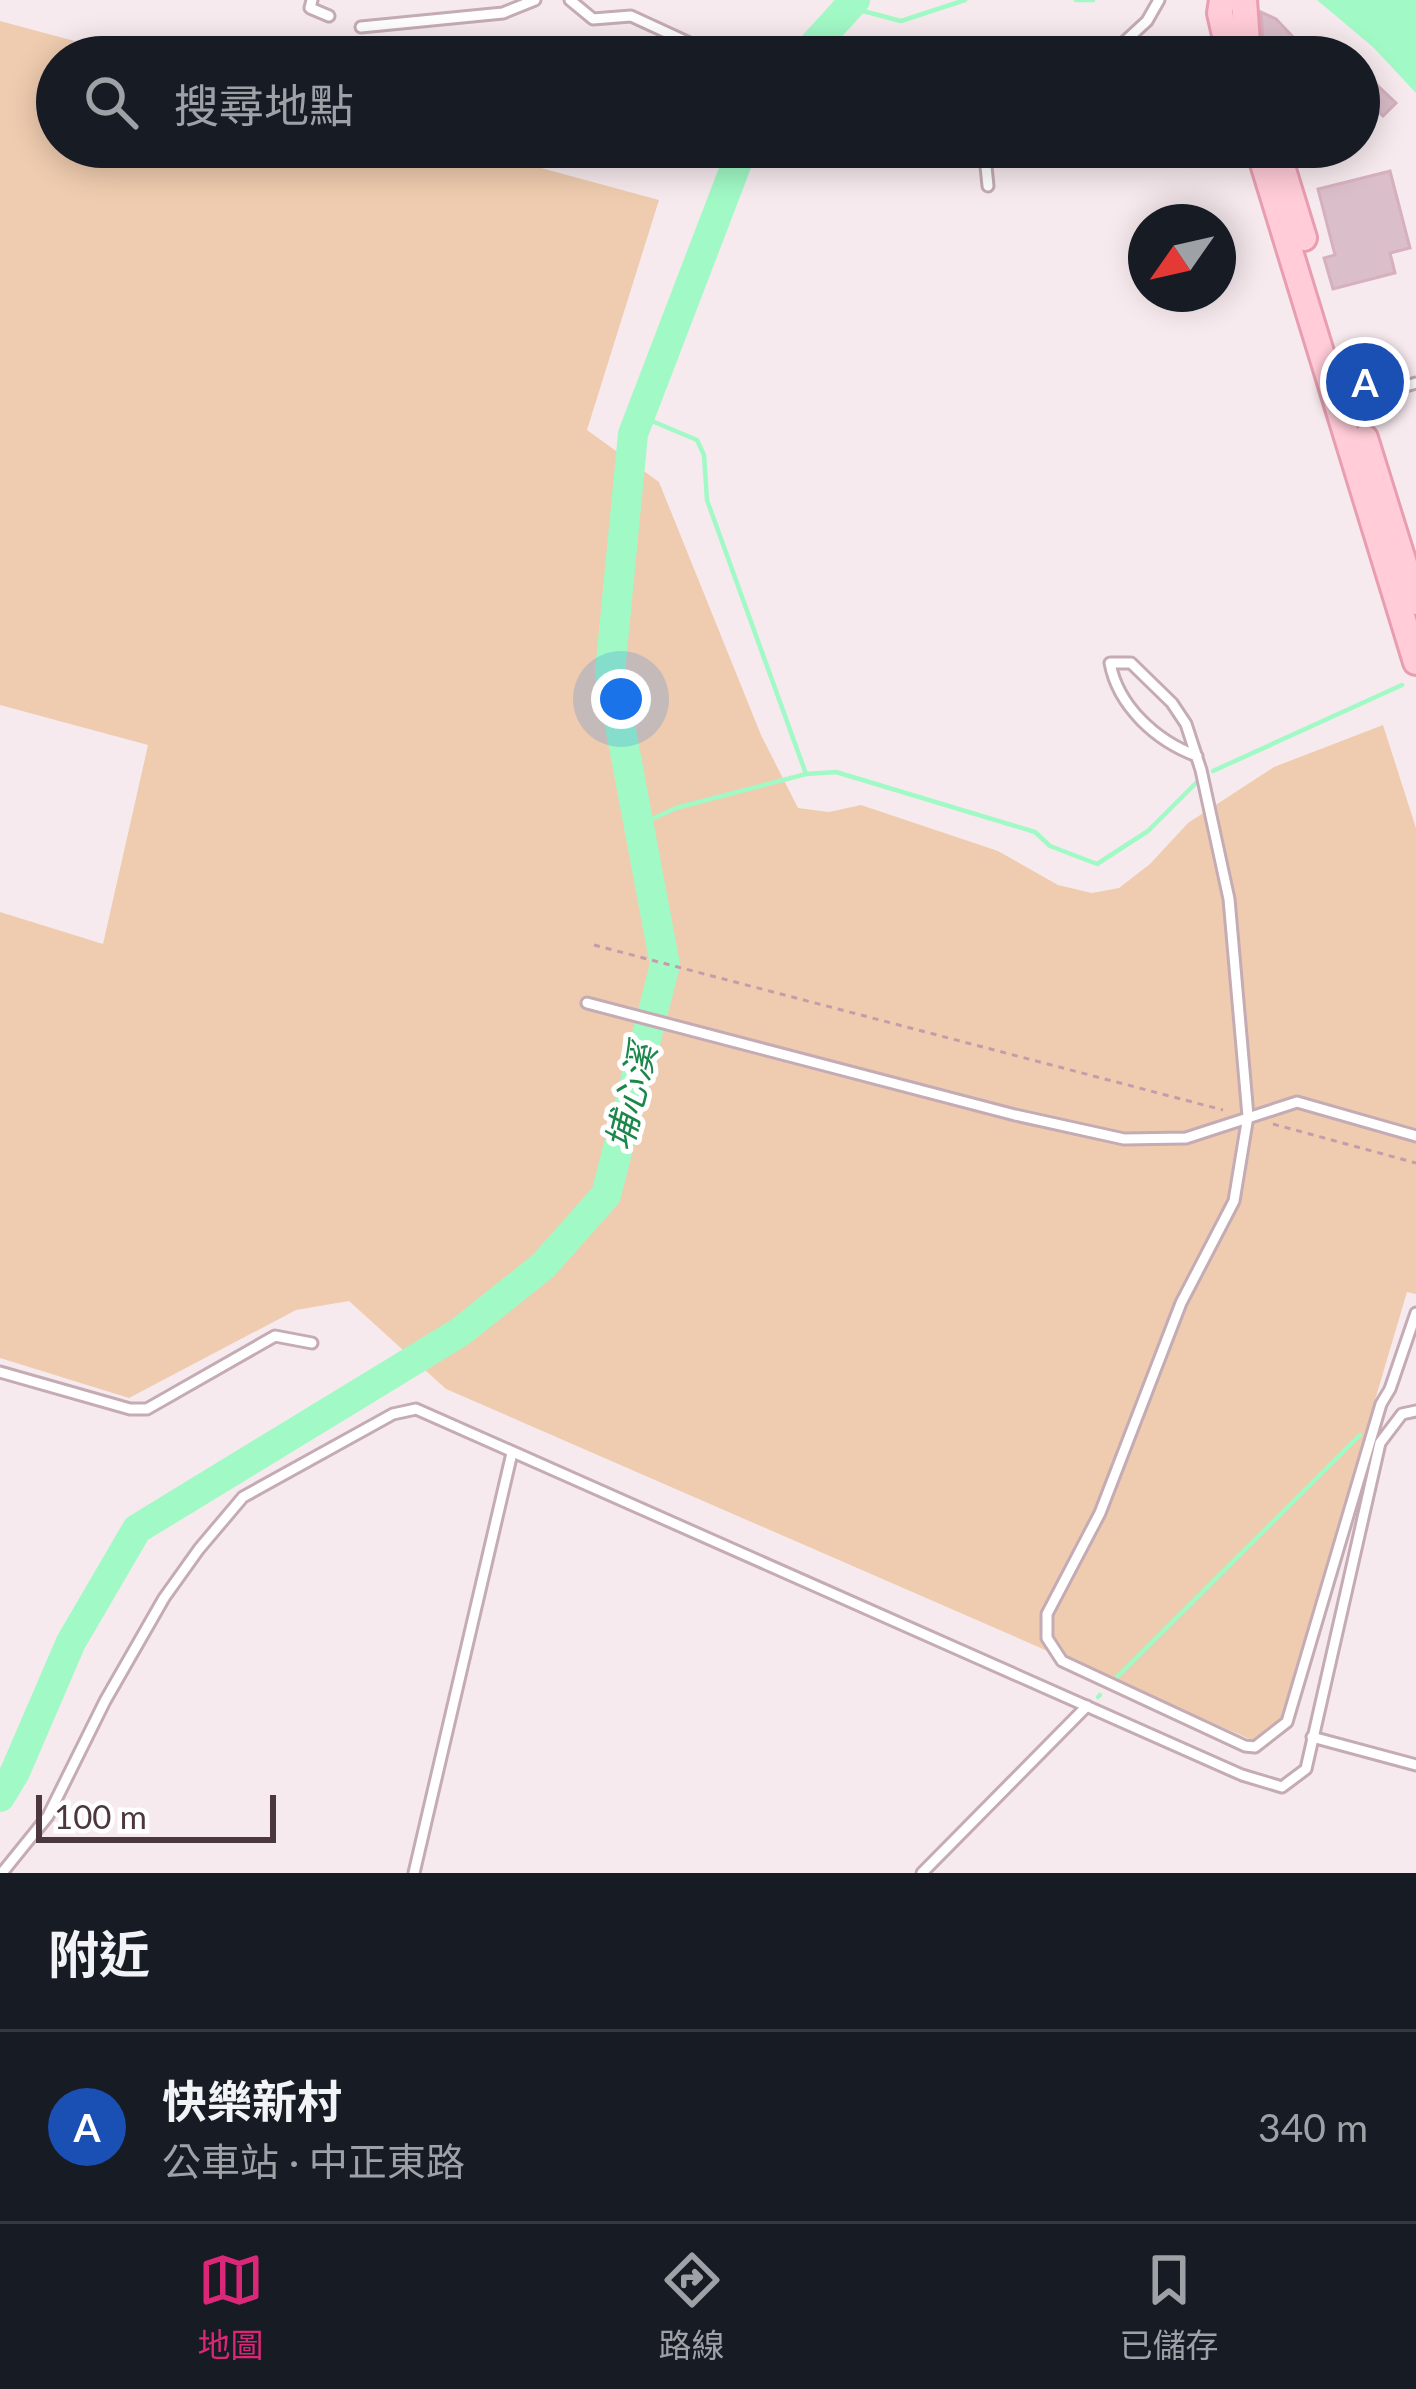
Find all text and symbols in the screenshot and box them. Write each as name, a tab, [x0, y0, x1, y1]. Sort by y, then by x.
search box	[36, 36, 1380, 168]
icon: search	[78, 69, 144, 135]
text: 搜尋地點	[174, 78, 354, 132]
north arrow	[1128, 204, 1236, 312]
pin: A	[1326, 337, 1404, 427]
your location	[591, 669, 651, 729]
water label: 埔心溪	[596, 1034, 666, 1154]
scale bar	[36, 1789, 276, 1842]
text: 100 m	[54, 1796, 147, 1836]
text: 附近	[48, 1923, 150, 1984]
text: 快樂新村	[162, 2074, 342, 2128]
text: A	[73, 2104, 101, 2150]
text: 340 m	[1258, 2104, 1368, 2150]
text: 公車站 · 中正東路	[162, 2138, 465, 2184]
tab: 地圖	[198, 2247, 264, 2367]
tab: 路線	[659, 2247, 725, 2367]
tab: 已儲存	[1120, 2247, 1219, 2367]

